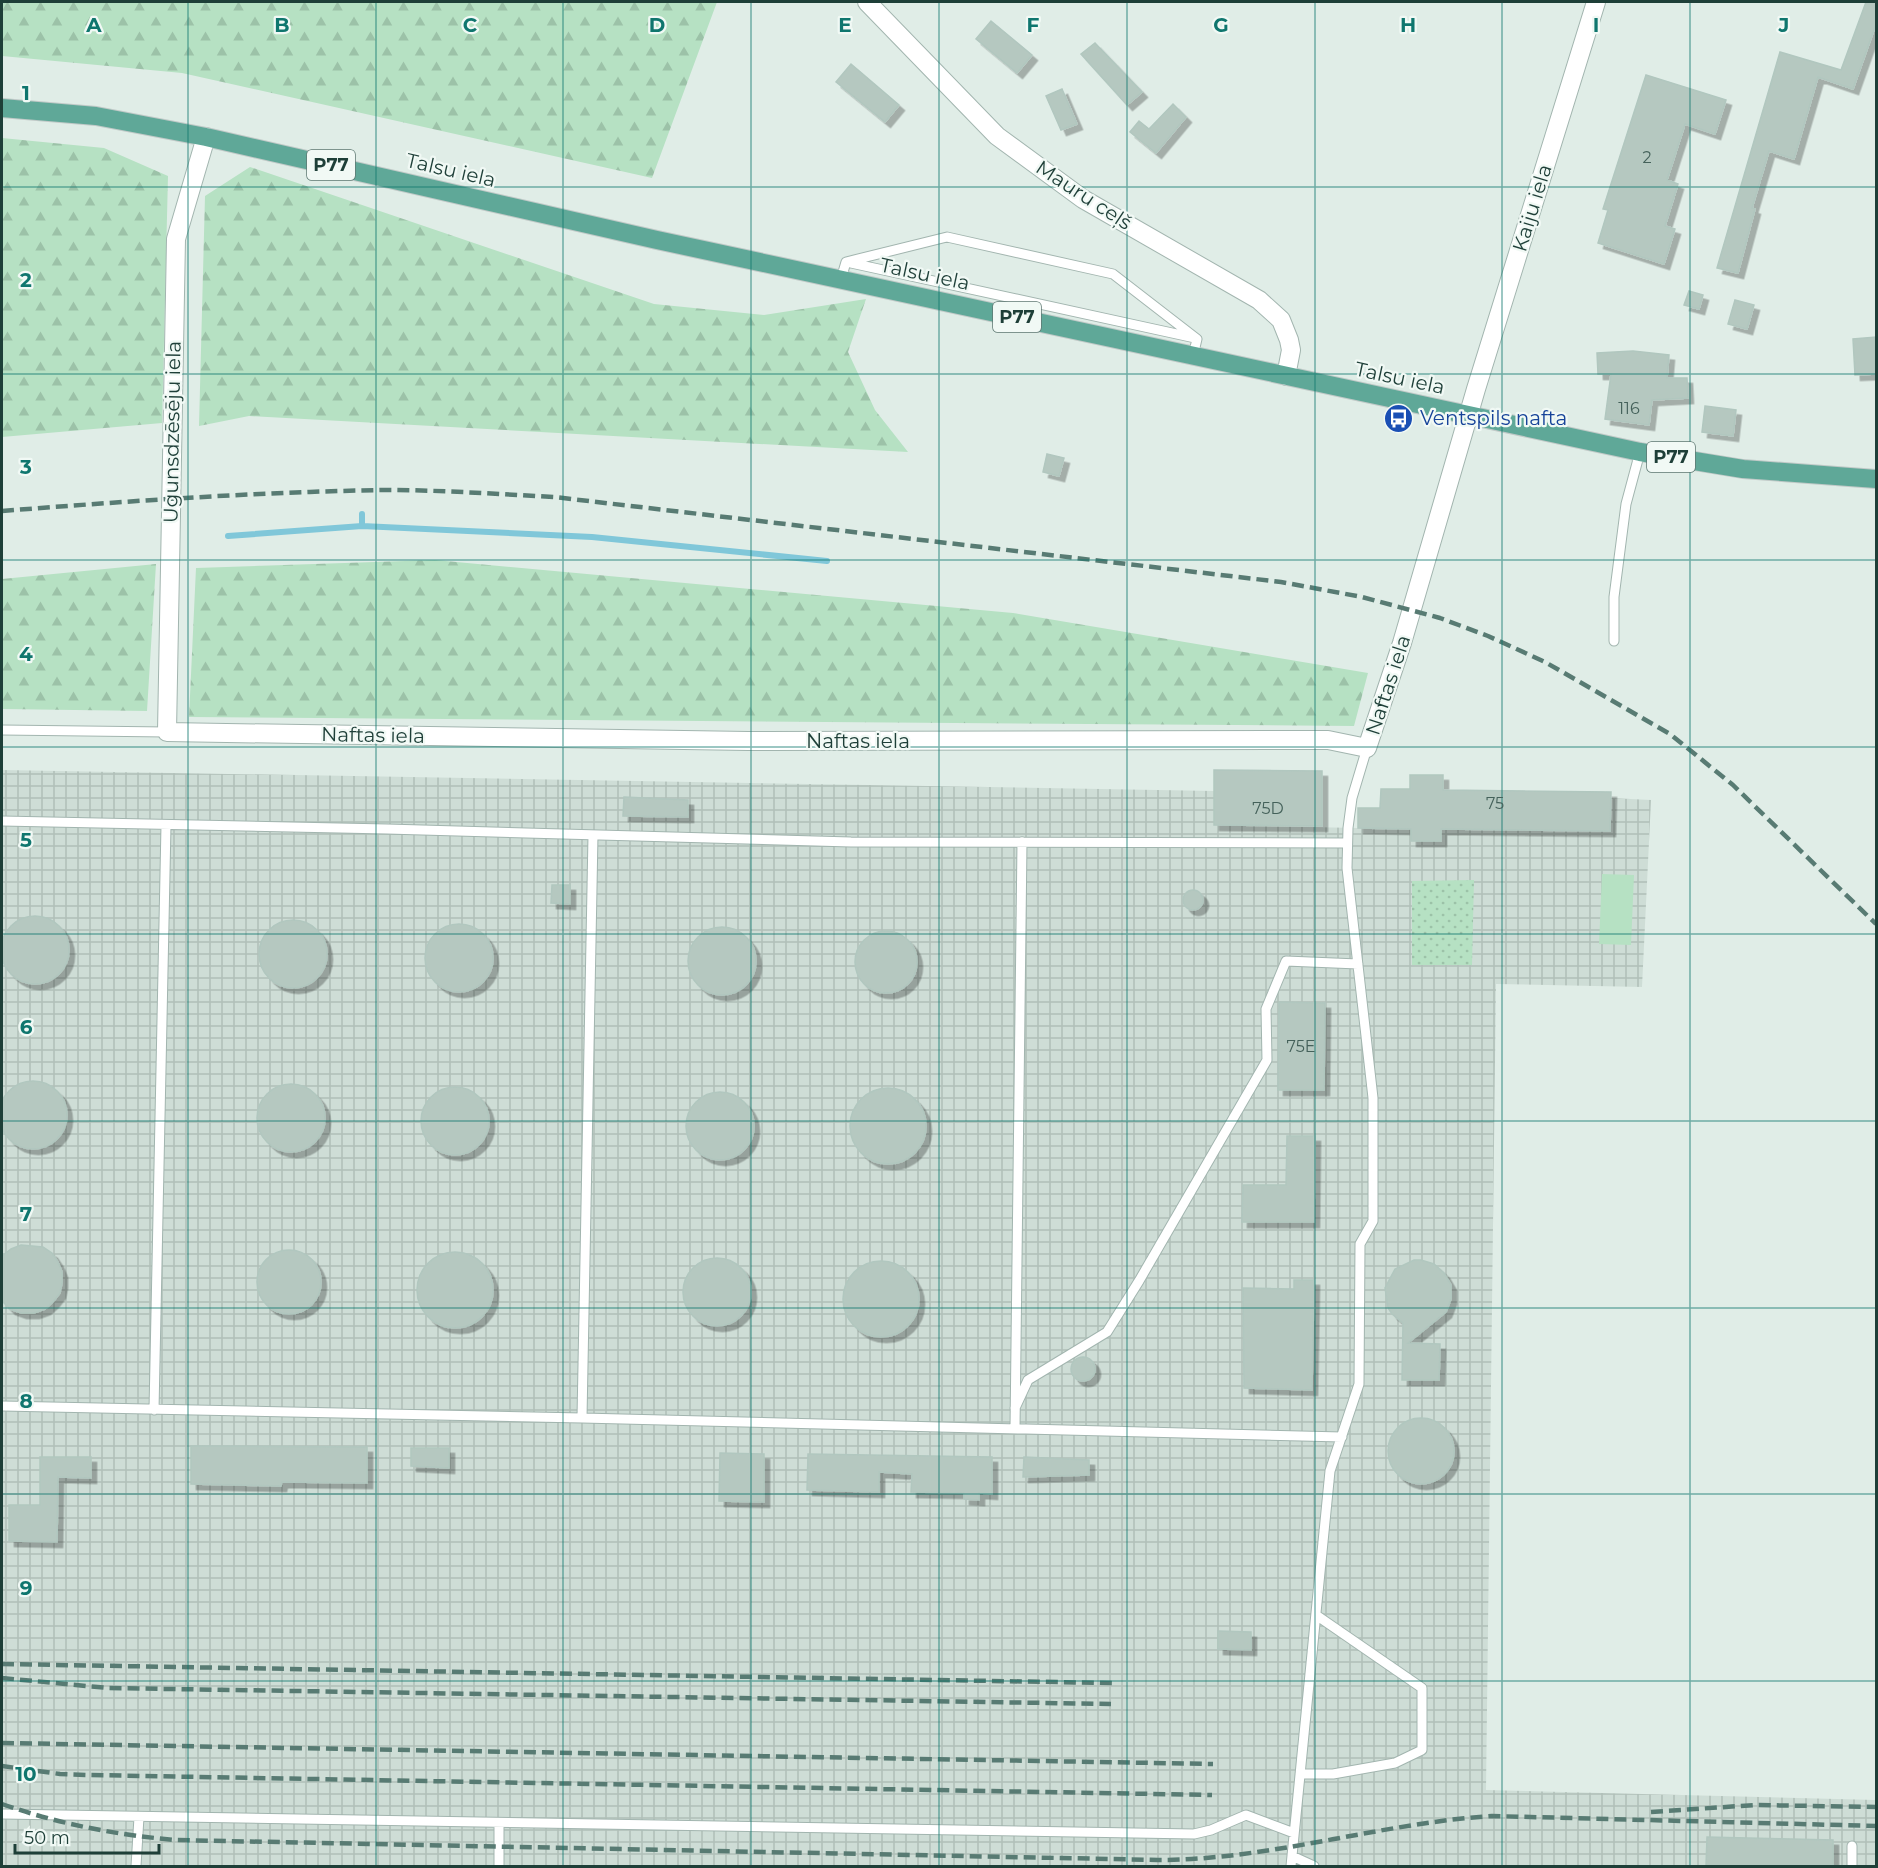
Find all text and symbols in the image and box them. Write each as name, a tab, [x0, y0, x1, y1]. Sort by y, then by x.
text: A	[85, 13, 102, 37]
text: B	[274, 13, 290, 37]
text: C	[463, 13, 478, 37]
text: D	[649, 13, 665, 37]
text: E	[838, 13, 852, 37]
text: F	[1027, 13, 1040, 37]
text: G	[1213, 13, 1229, 37]
text: H	[1400, 13, 1416, 37]
text: I	[1593, 13, 1599, 37]
text: J	[1778, 13, 1789, 37]
text: 1	[22, 81, 30, 105]
street label: Talsu iela	[404, 148, 498, 192]
house number: 2	[1642, 148, 1652, 167]
road number: P77	[307, 150, 355, 180]
street label: Mauru ceļš	[1031, 155, 1137, 236]
street label: Kaiju iela	[1507, 161, 1557, 255]
street label: Talsu iela	[878, 253, 972, 295]
text: 2	[20, 268, 32, 292]
road number: P77	[993, 302, 1041, 332]
street label: Ugunsdzēsēju iela	[158, 341, 186, 523]
street label: Talsu iela	[1353, 357, 1447, 399]
house number: 116	[1618, 399, 1640, 418]
bus stop icon: Ventspils nafta	[1383, 402, 1415, 434]
place label: Ventspils nafta	[1420, 406, 1567, 430]
road number: P77	[1647, 442, 1695, 472]
text: 3	[19, 455, 32, 479]
street label: Naftas iela	[1361, 632, 1415, 738]
text: 4	[19, 642, 33, 666]
street label: Naftas iela	[321, 722, 425, 748]
street label: Naftas iela	[806, 729, 910, 753]
house number: 75	[1486, 794, 1504, 813]
house number: 75D	[1252, 799, 1284, 818]
text: 5	[20, 828, 32, 852]
text: 6	[20, 1015, 33, 1039]
house number: 75E	[1287, 1037, 1315, 1056]
text: 7	[20, 1202, 32, 1226]
text: 8	[19, 1389, 33, 1413]
text: 9	[20, 1576, 32, 1600]
text: 10	[15, 1762, 37, 1786]
scale bar	[15, 1817, 159, 1855]
text: 50 m	[24, 1827, 70, 1849]

